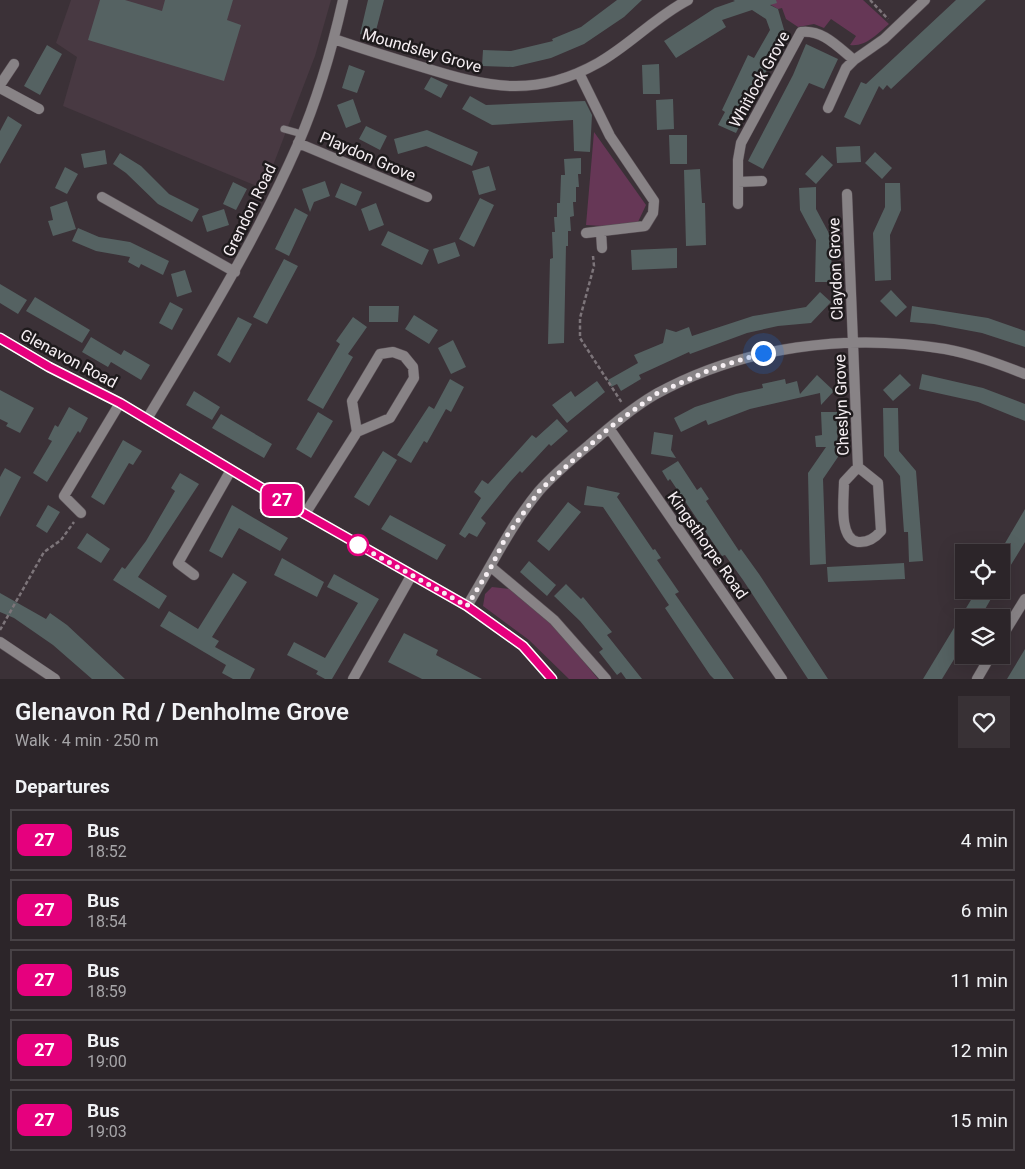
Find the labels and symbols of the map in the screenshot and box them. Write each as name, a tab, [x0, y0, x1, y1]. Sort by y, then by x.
street label: Moundsley Grove	[360, 24, 484, 77]
street label: Whitlock Grove	[725, 28, 794, 131]
street label: Playdon Grove	[317, 128, 419, 185]
street label: Grendon Road	[219, 161, 280, 260]
street label: Claydon Grove	[824, 217, 847, 321]
street label: Glenavon Road	[17, 325, 120, 392]
your location	[751, 341, 776, 366]
street label: Cheslyn Grove	[830, 354, 853, 456]
line badge: 27	[260, 484, 304, 516]
street label: Kingsthorpe Road	[663, 488, 752, 603]
unlabelled marker	[347, 534, 369, 556]

